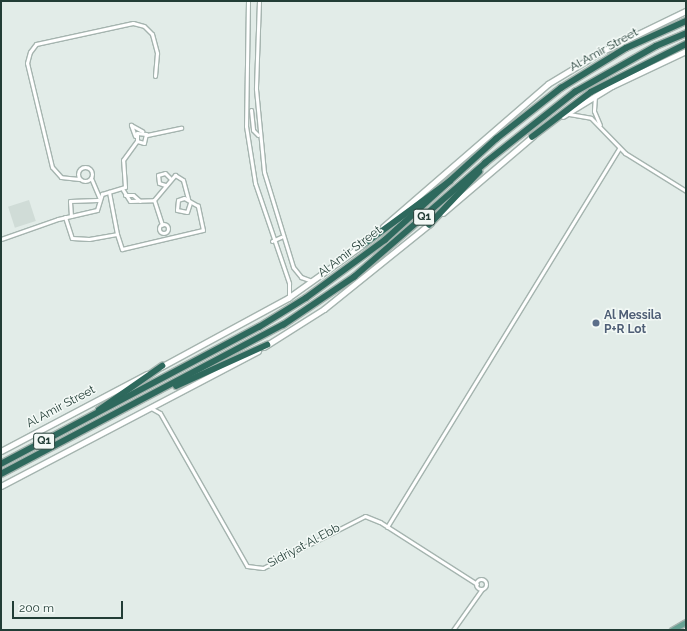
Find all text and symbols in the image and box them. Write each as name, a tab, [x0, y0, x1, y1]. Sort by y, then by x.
street label: Al Amir Street	[567, 25, 641, 75]
road number: Q1	[413, 208, 435, 226]
street label: Al Amir Street	[315, 223, 385, 281]
place label: Al Messila P+R Lot	[604, 309, 662, 337]
marker: Al Messila P+R Lot	[591, 318, 601, 328]
street label: Al Amir Street	[24, 383, 98, 431]
road number: Q1	[33, 432, 55, 450]
street label: Sidriyat Al Ebb	[265, 521, 343, 571]
scale bar	[14, 593, 125, 619]
text: 200 m	[19, 601, 54, 615]

